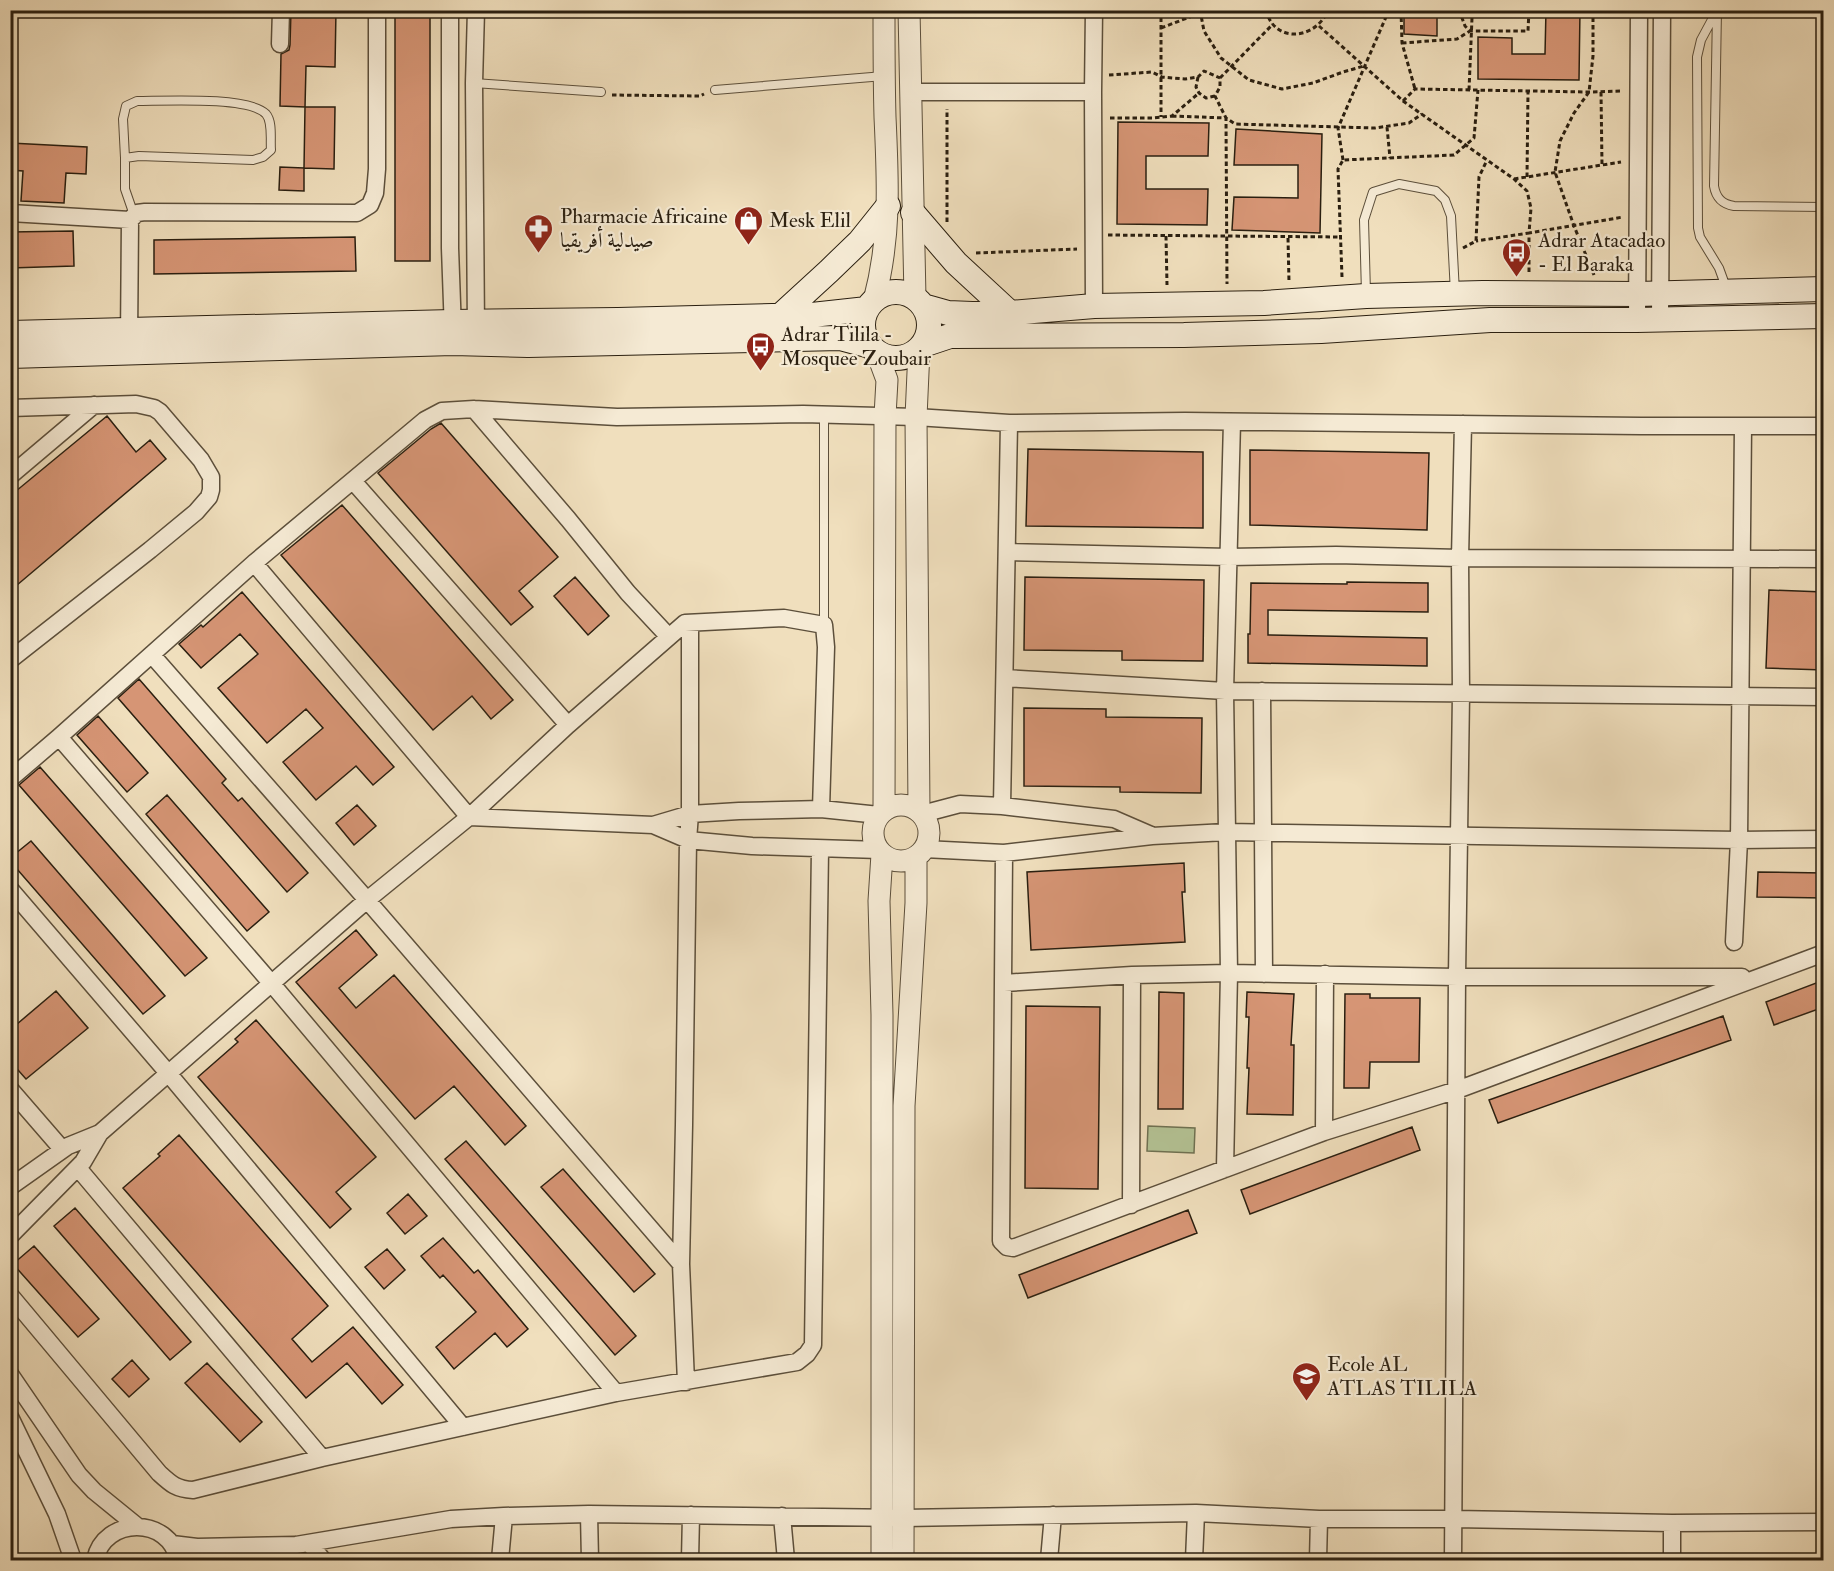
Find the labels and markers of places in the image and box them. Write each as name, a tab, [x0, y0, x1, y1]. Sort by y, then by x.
place label: Pharmacie Africaine صيدلية أفريقيا	[560, 203, 728, 254]
shop icon: Mesk Elil	[732, 204, 764, 246]
place label: Mesk Elil	[769, 207, 852, 234]
pharmacy icon: Pharmacie Africaine صيدلية أفريقيا	[523, 212, 555, 254]
place label: Adrar Atacadao - El Baraka	[1537, 227, 1665, 278]
bus stop icon: Adrar Atacadao - El Baraka	[1501, 236, 1533, 278]
place label: Adrar Tilila - Mosquee Zoubair	[780, 321, 931, 372]
bus stop icon: Adrar Tilila - Mosquee Zoubair	[744, 330, 776, 372]
place label: Ecole AL ATLAS TILILA	[1326, 1351, 1477, 1402]
school or university icon: Ecole AL ATLAS TILILA	[1290, 1360, 1322, 1402]

